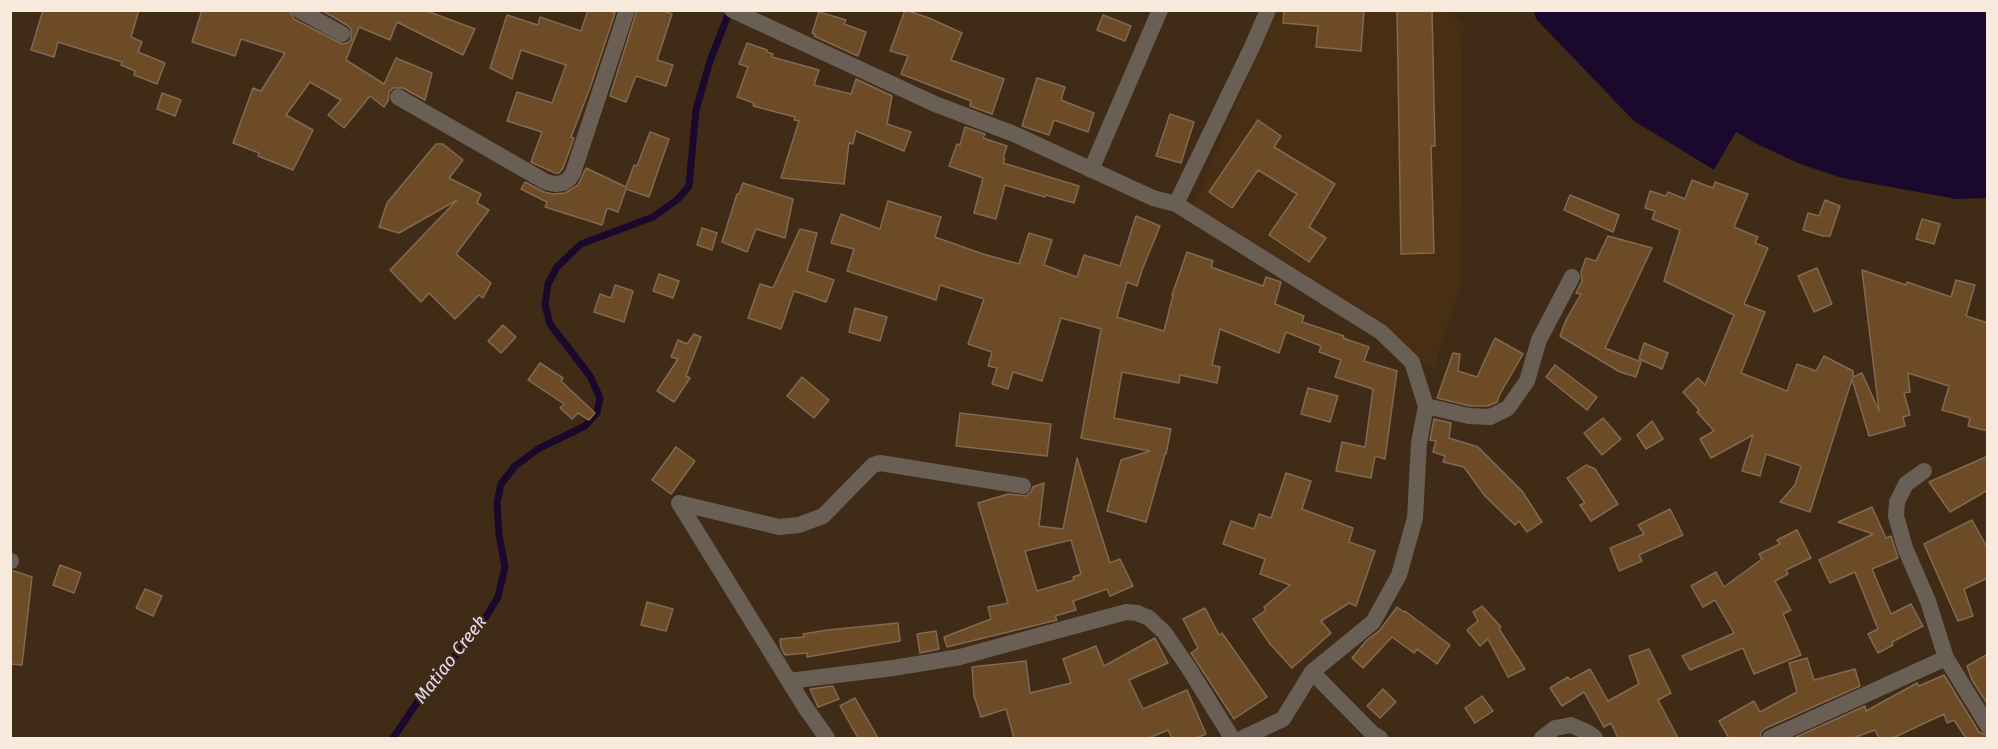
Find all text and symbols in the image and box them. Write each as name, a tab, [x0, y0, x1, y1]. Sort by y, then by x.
water label: Matiao Creek	[410, 612, 492, 708]

